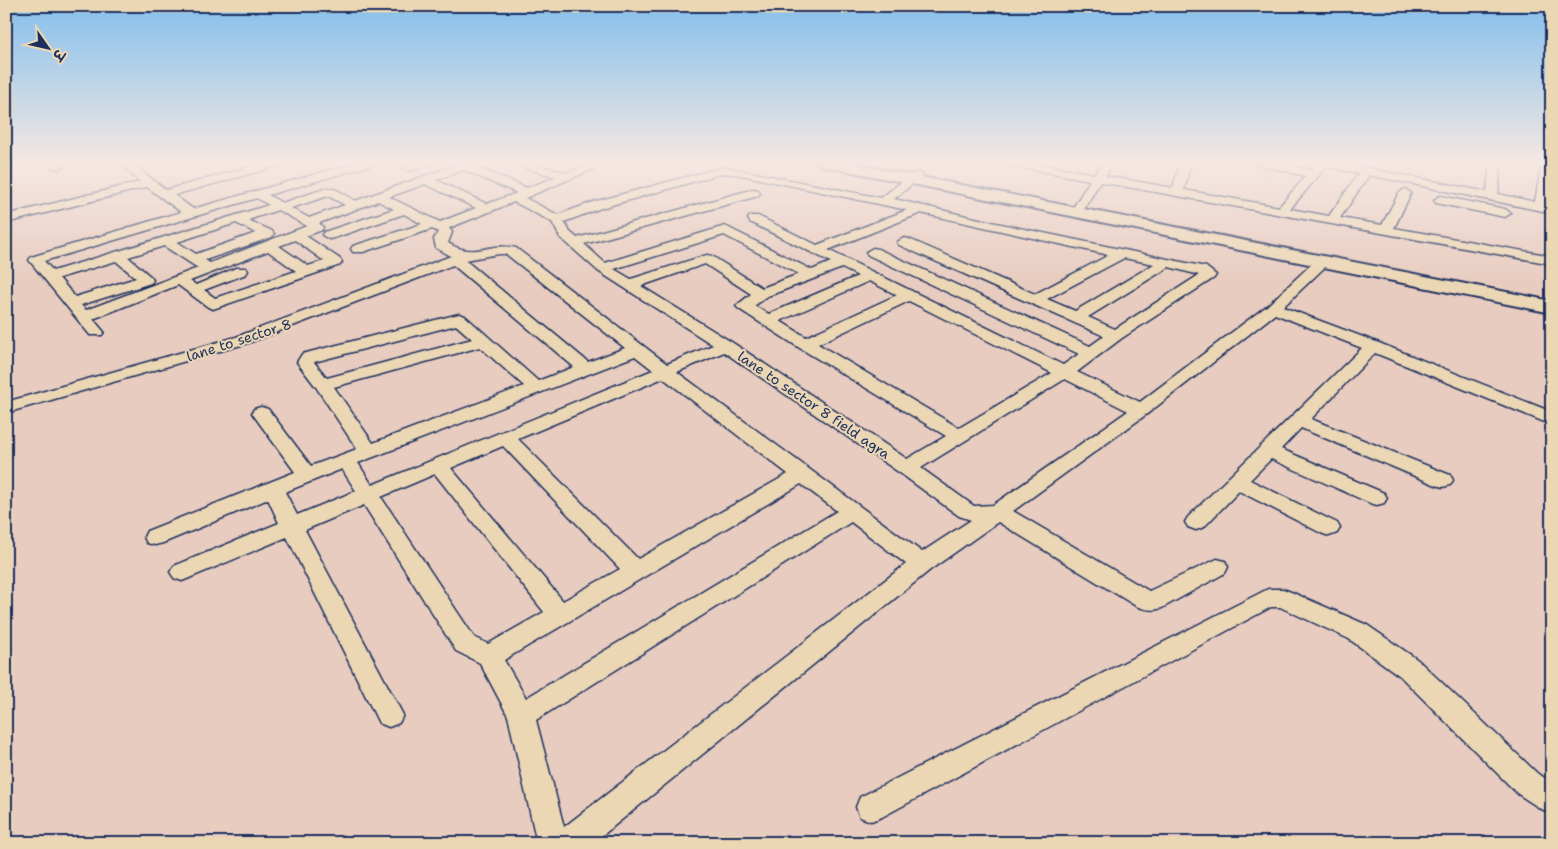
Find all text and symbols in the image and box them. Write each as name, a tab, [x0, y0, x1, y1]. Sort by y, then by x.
north arrow	[22, 22, 72, 72]
text: उ	[48, 45, 70, 66]
street label: lane to sector 8	[184, 315, 294, 365]
street label: lane to sector 8 field agra	[734, 347, 894, 463]

